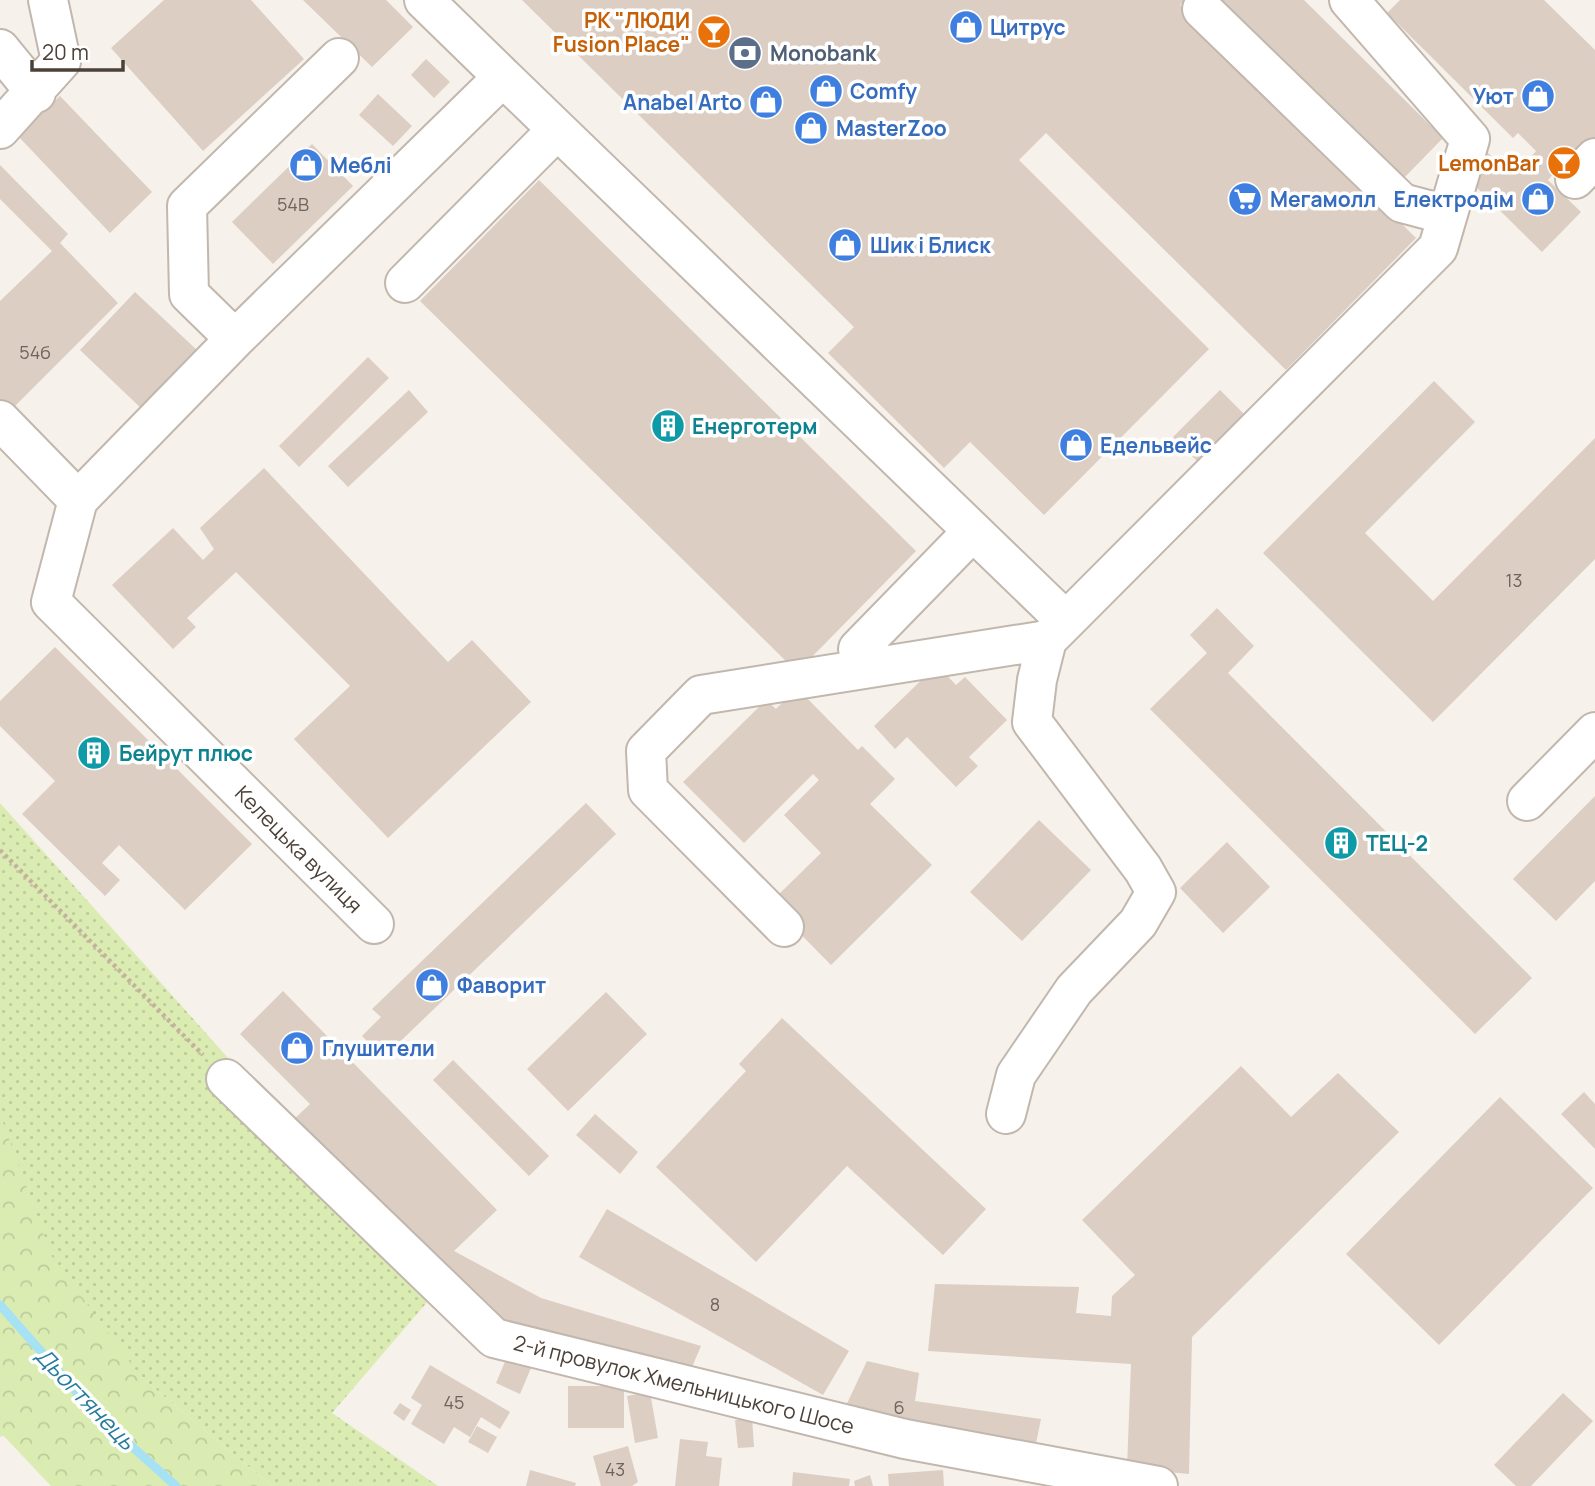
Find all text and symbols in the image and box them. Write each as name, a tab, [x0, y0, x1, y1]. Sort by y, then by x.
place label: РК "ЛЮДИ Fusion Place"	[553, 6, 690, 58]
shop icon: Цитрус	[947, 8, 985, 46]
bar icon: РК "ЛЮДИ Fusion Place"	[695, 13, 733, 51]
place label: Цитрус	[990, 13, 1066, 41]
scale bar	[32, 28, 122, 72]
bank icon: Monobank	[726, 34, 764, 72]
text: 20 m	[42, 38, 89, 66]
place label: Monobank	[770, 39, 877, 67]
shop icon: Comfy	[807, 72, 845, 110]
place label: Comfy	[850, 77, 917, 105]
shop icon: Уют	[1519, 77, 1557, 115]
place label: Уют	[1473, 82, 1514, 110]
shop icon: Anabel Arto	[747, 83, 785, 121]
place label: Anabel Arto	[623, 88, 742, 116]
shop icon: MasterZoo	[792, 109, 830, 147]
place label: MasterZoo	[836, 114, 947, 142]
bar icon: LemonBar	[1545, 144, 1583, 182]
shop icon: Меблі	[287, 146, 325, 184]
place label: LemonBar	[1438, 149, 1540, 177]
place label: Меблі	[330, 151, 392, 179]
supermarket icon: Мегамолл	[1226, 180, 1264, 218]
shop icon: Електродім	[1519, 180, 1557, 218]
place label: Мегамолл	[1270, 185, 1376, 213]
place label: Електродім	[1394, 185, 1514, 213]
house number: 54В	[277, 192, 309, 216]
shop icon: Шик і Блиск	[826, 226, 864, 264]
place label: Шик і Блиск	[870, 231, 991, 259]
house number: 54б	[19, 340, 51, 364]
building icon: Енерготерм	[649, 407, 687, 445]
place label: Енерготерм	[692, 412, 818, 440]
shop icon: Едельвейс	[1057, 426, 1095, 464]
place label: Едельвейс	[1100, 431, 1212, 459]
house number: 13	[1506, 568, 1522, 592]
building icon: Бейрут плюс	[75, 734, 113, 772]
place label: Бейрут плюс	[119, 739, 253, 767]
street label: Келецька вулиця	[229, 779, 369, 919]
building icon: ТЕЦ-2	[1322, 824, 1360, 862]
place label: ТЕЦ-2	[1366, 829, 1428, 857]
shop icon: Фаворит	[413, 966, 451, 1004]
place label: Фаворит	[457, 971, 546, 999]
shop icon: Глушители	[278, 1029, 316, 1067]
place label: Глушители	[322, 1034, 435, 1062]
house number: 8	[710, 1292, 720, 1316]
street label: 2-й провулок Хмельницького Шосе	[511, 1328, 857, 1440]
water label: Дьогтянець	[29, 1340, 143, 1457]
house number: 45	[443, 1390, 465, 1414]
house number: 6	[893, 1395, 905, 1419]
house number: 43	[605, 1457, 625, 1481]

